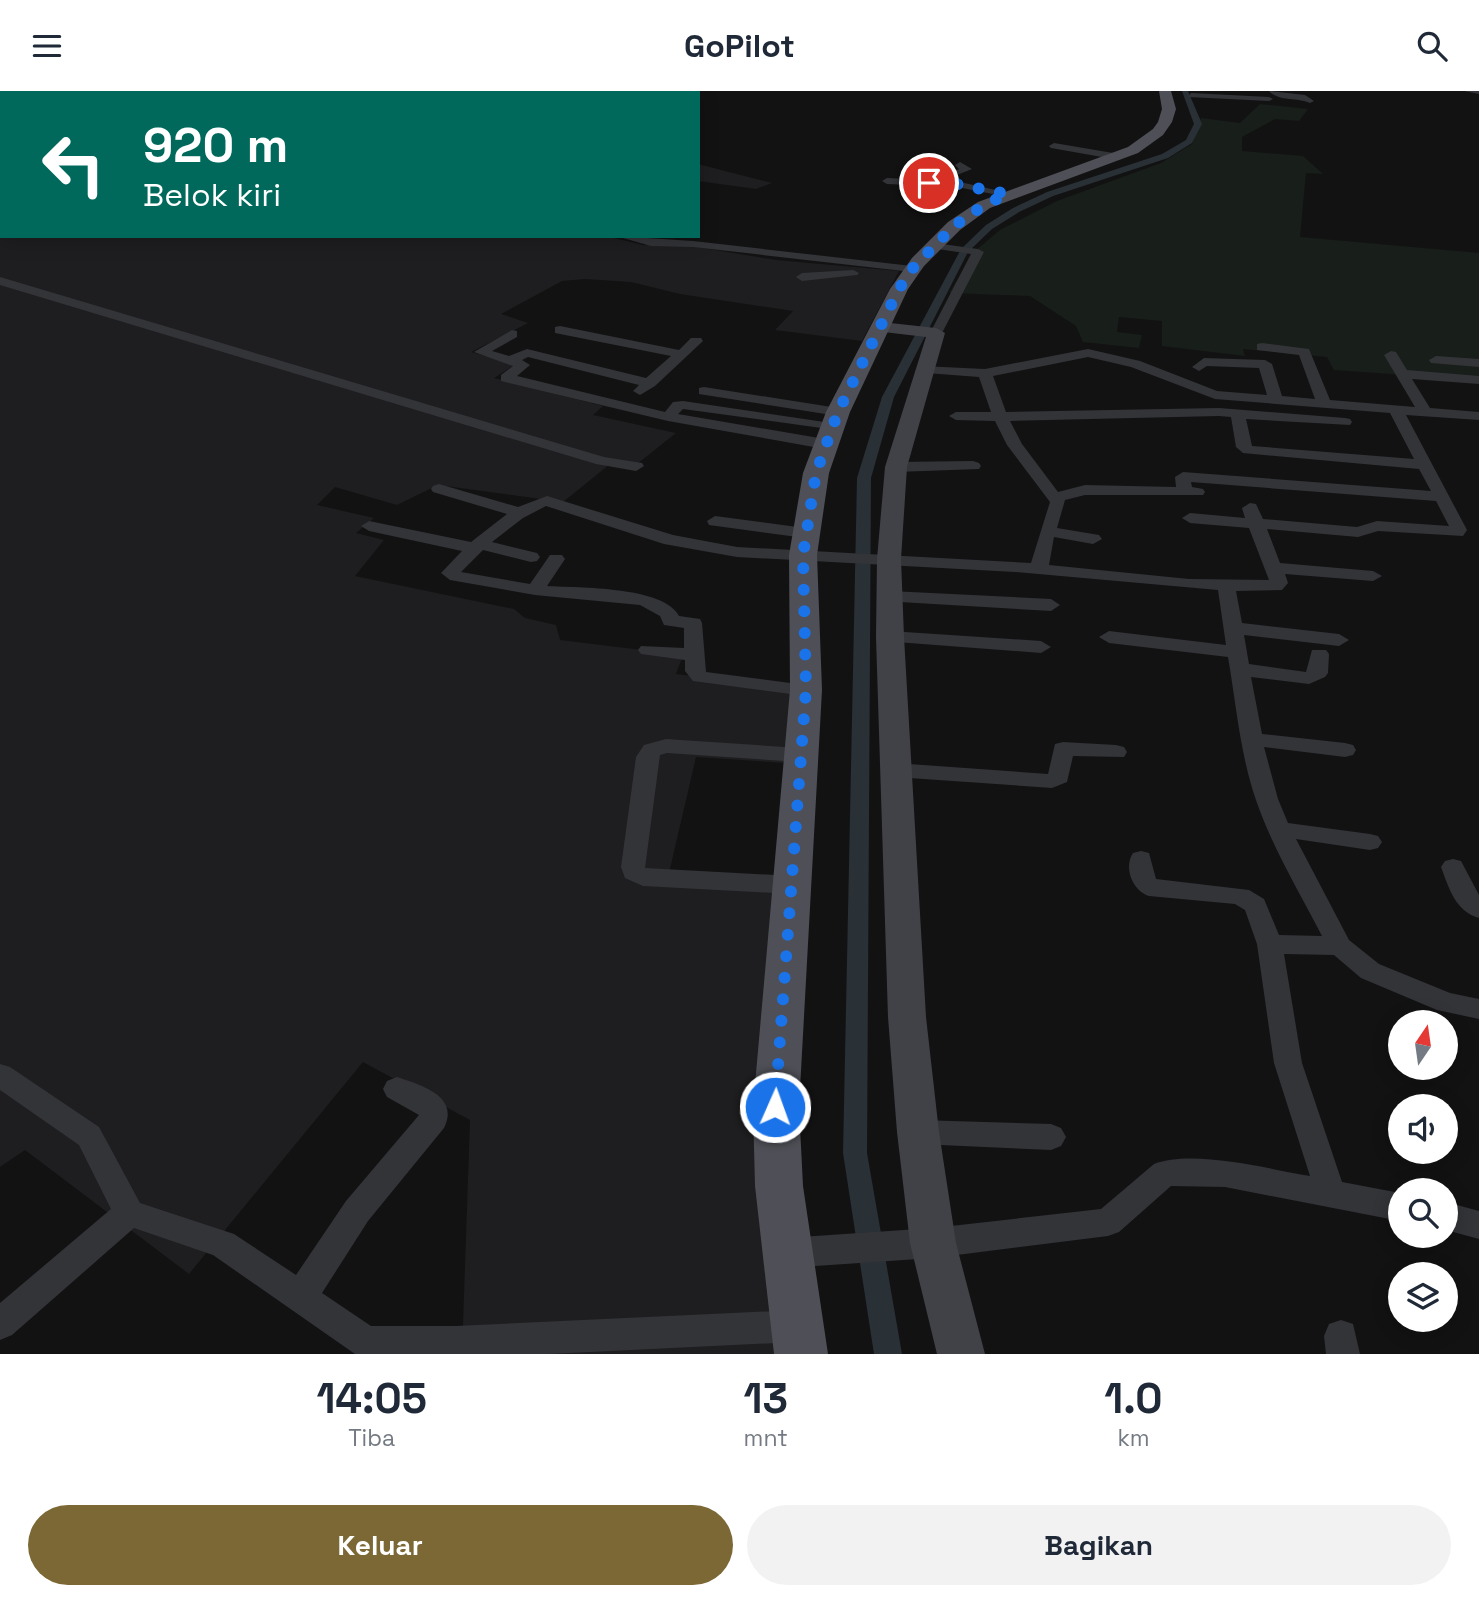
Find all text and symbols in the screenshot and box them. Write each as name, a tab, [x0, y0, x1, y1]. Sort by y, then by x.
text: GoPilot	[684, 26, 795, 66]
icon: menu	[28, 27, 66, 65]
icon: search	[1413, 27, 1451, 65]
text: 920 m	[143, 114, 288, 176]
icon: left	[28, 119, 119, 210]
pin	[899, 153, 959, 213]
icon: arrive	[910, 164, 948, 202]
text: Belok kiri	[143, 175, 281, 215]
north arrow	[1388, 1010, 1458, 1080]
map controls	[1388, 1010, 1458, 1332]
position arrow	[738, 1070, 812, 1144]
button: sound	[1388, 1094, 1458, 1164]
button: search	[1388, 1178, 1458, 1248]
button: layers	[1388, 1262, 1458, 1332]
text: 14:05	[316, 1372, 427, 1425]
text: 13	[743, 1372, 788, 1425]
text: 1.0	[1104, 1372, 1163, 1425]
text: Tiba	[348, 1423, 395, 1453]
text: mnt	[744, 1423, 788, 1453]
text: km	[1117, 1423, 1150, 1453]
button: Keluar	[28, 1505, 733, 1585]
button: Bagikan	[747, 1505, 1451, 1585]

